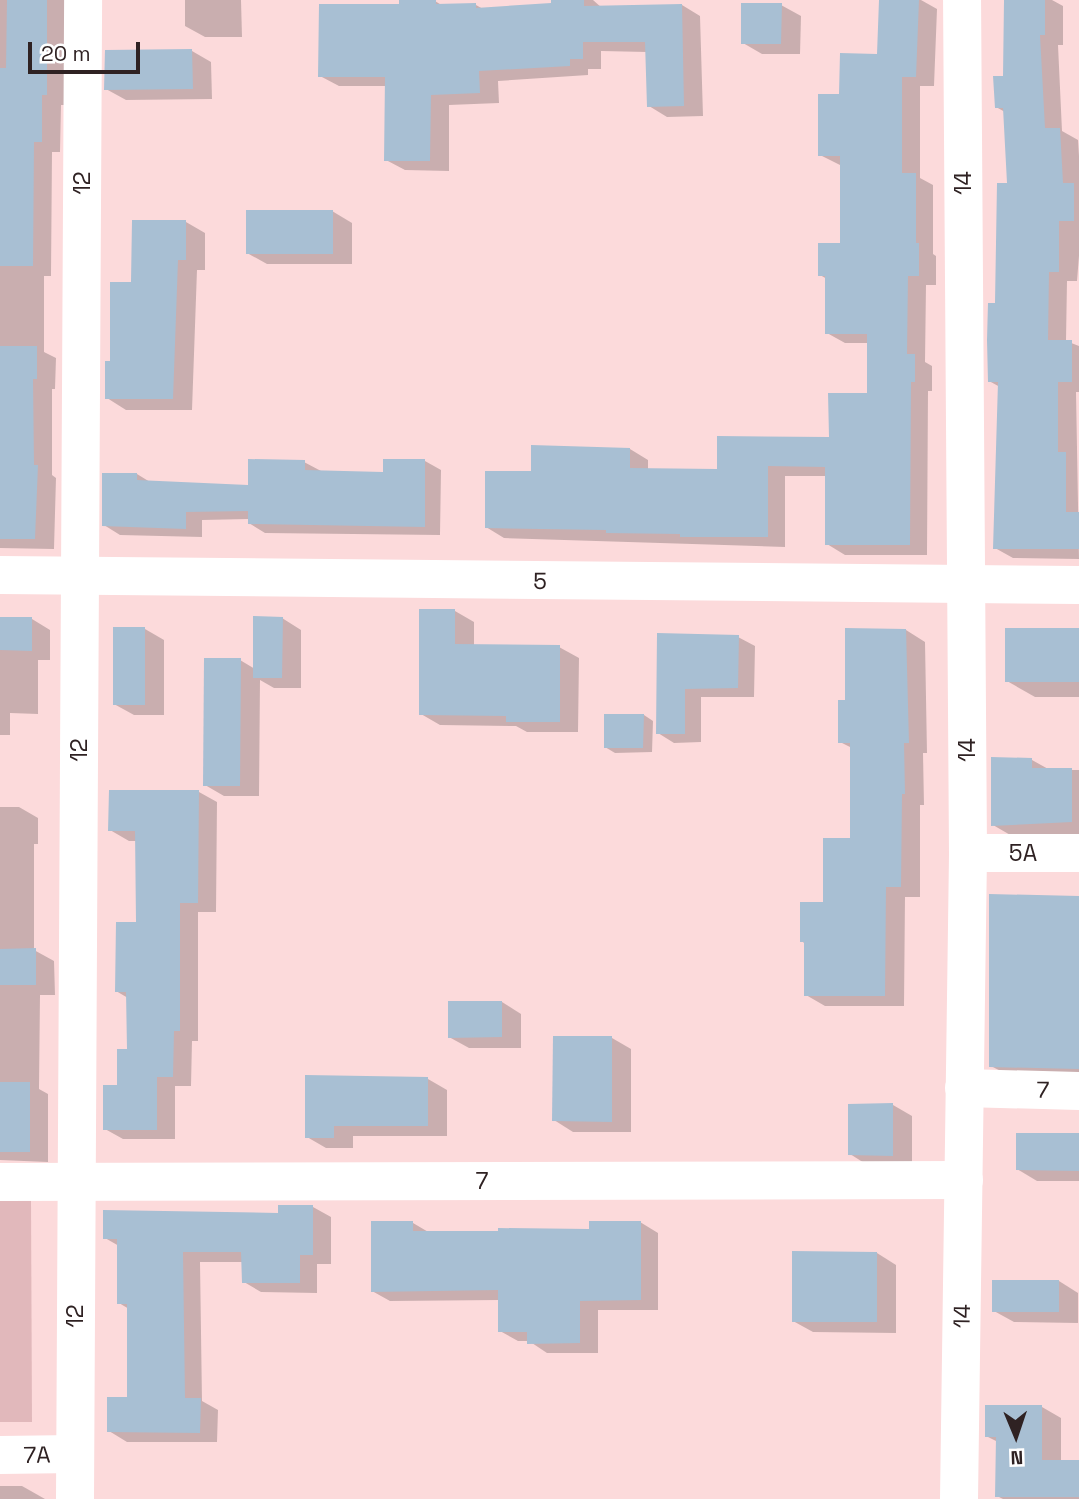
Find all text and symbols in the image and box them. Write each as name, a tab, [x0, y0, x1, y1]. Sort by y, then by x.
scale bar	[32, 28, 144, 72]
text: 20 m	[41, 40, 91, 67]
street label: 12	[68, 171, 96, 195]
street label: 14	[949, 171, 977, 195]
street label: 5	[533, 567, 547, 595]
street label: 12	[65, 738, 93, 762]
street label: 14	[953, 738, 981, 762]
street label: 5A	[1009, 839, 1037, 867]
street label: 7	[1036, 1076, 1050, 1104]
street label: 7	[476, 1167, 488, 1195]
street label: 12	[61, 1304, 89, 1328]
street label: 14	[948, 1304, 976, 1328]
north arrow	[981, 1401, 1051, 1471]
street label: 7A	[23, 1441, 51, 1469]
text: N	[1010, 1445, 1024, 1470]

